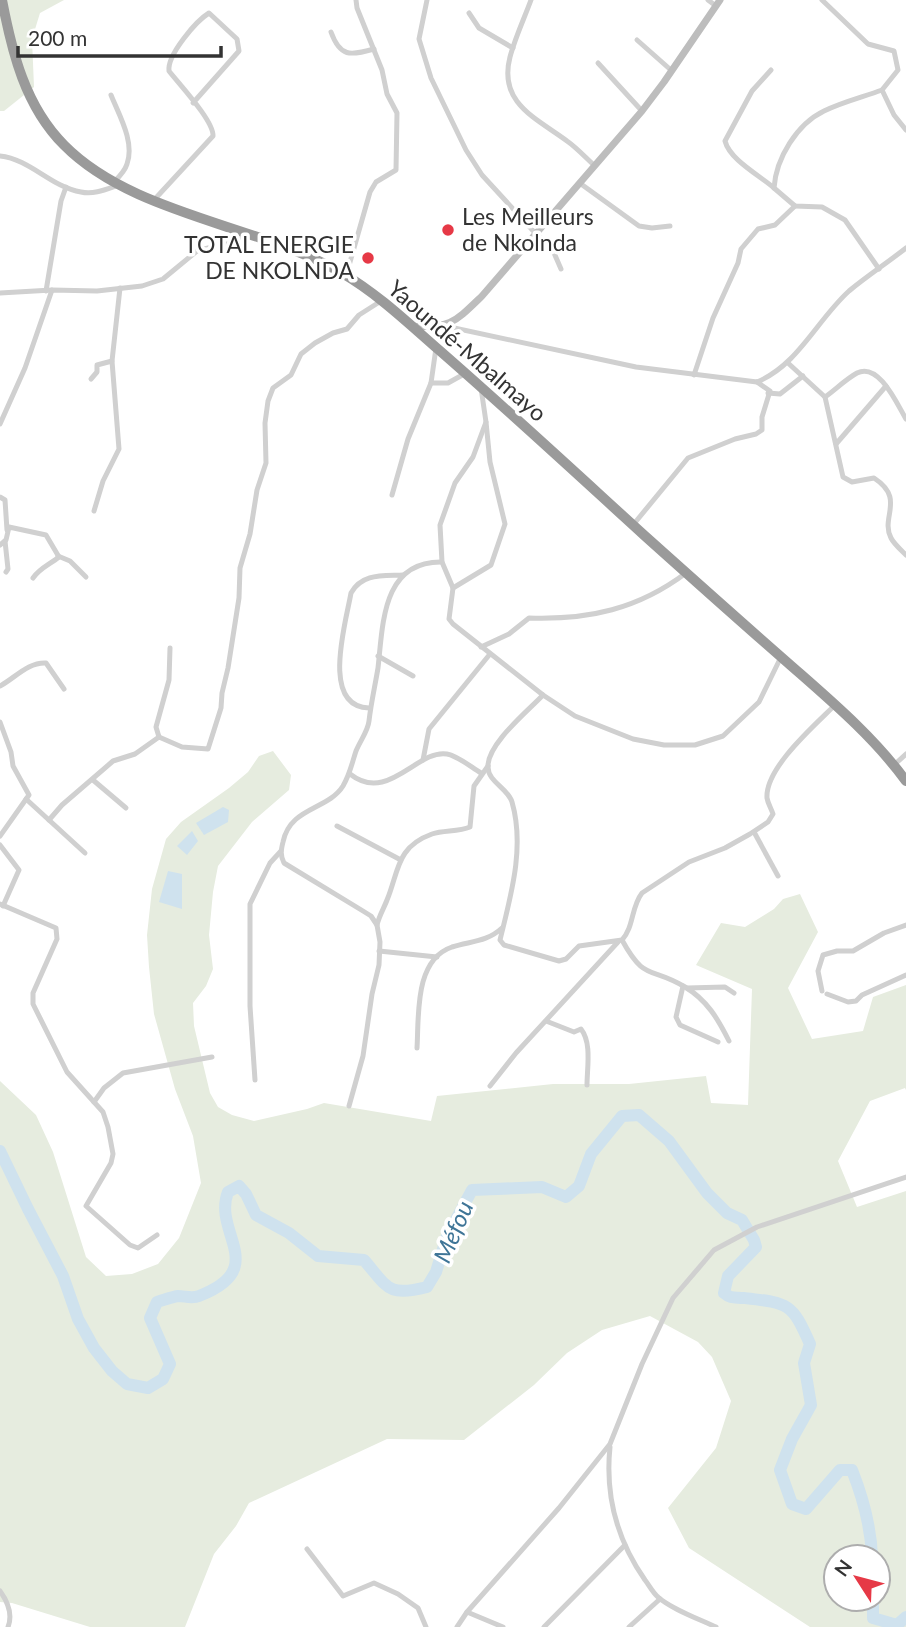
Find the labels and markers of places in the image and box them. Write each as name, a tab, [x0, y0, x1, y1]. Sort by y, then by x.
place label: Les Meilleurs de Nkolnda	[462, 202, 594, 256]
marker: Les Meilleurs de Nkolnda	[440, 222, 456, 238]
place label: TOTAL ENERGIE DE NKOLNDA	[184, 230, 354, 284]
marker: TOTAL ENERGIE DE NKOLNDA	[360, 250, 376, 266]

